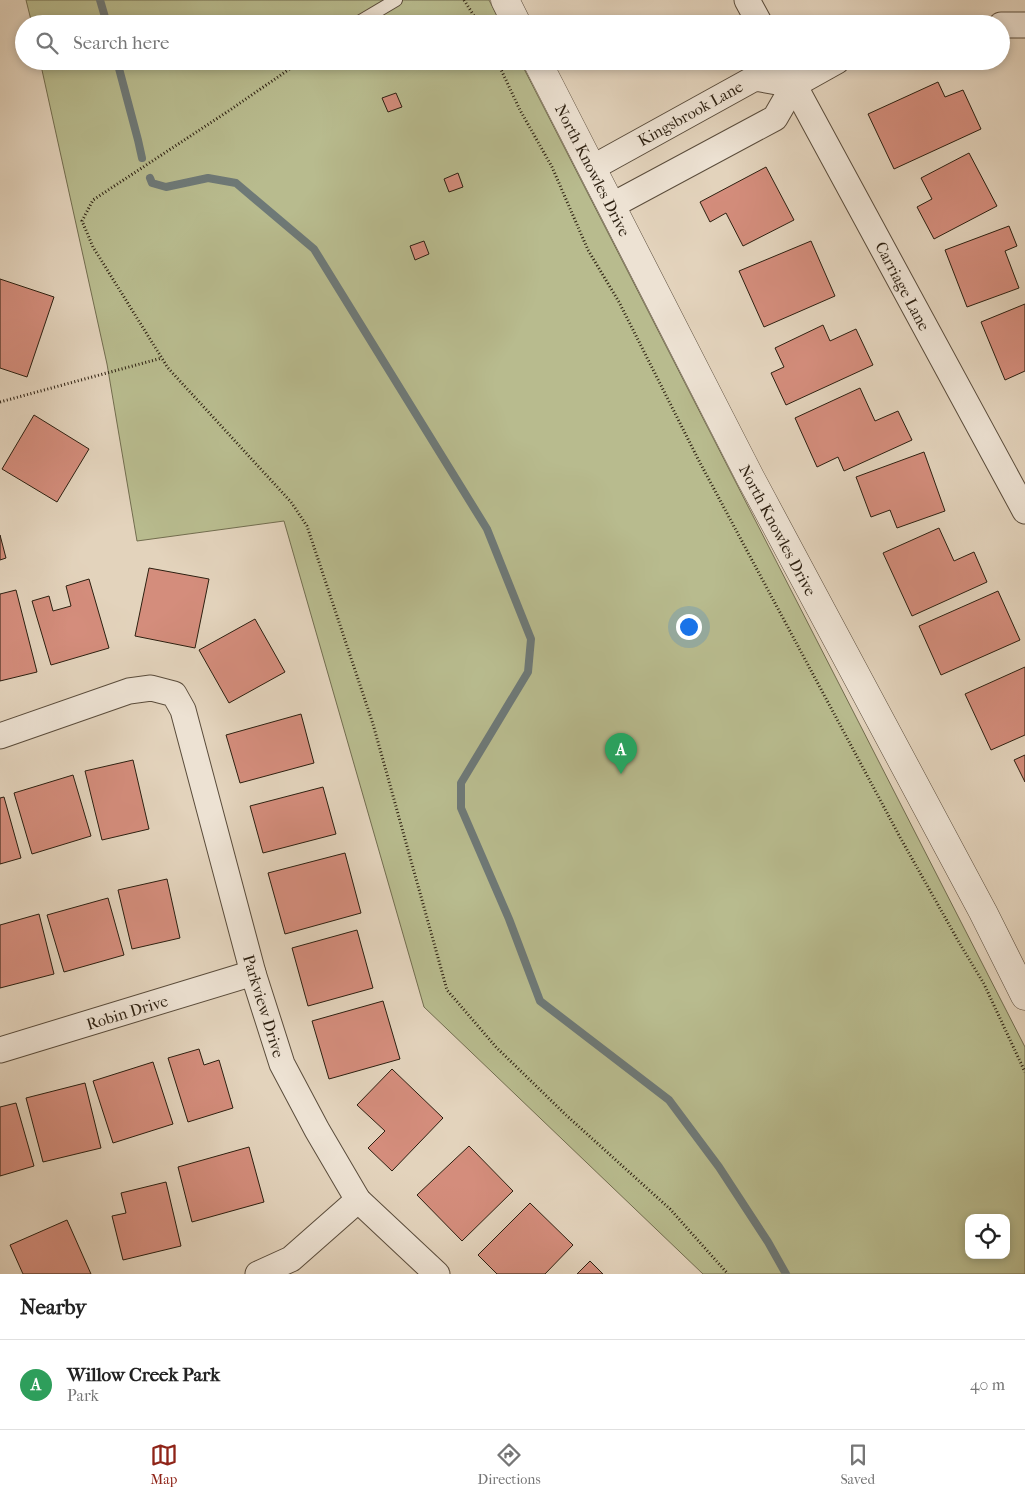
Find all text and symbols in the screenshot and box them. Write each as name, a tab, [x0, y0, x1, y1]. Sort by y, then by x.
search box	[15, 15, 1010, 70]
icon: search	[33, 29, 61, 57]
text: Search here	[73, 32, 169, 54]
street label: Kingsbrook Lane	[634, 77, 746, 150]
street label: North Knowles Drive	[551, 101, 634, 240]
street label: Carriage Lane	[871, 239, 934, 334]
street label: North Knowles Drive	[735, 461, 820, 599]
your location	[676, 614, 702, 640]
pin: A	[605, 733, 637, 774]
street label: Parkview Drive	[239, 952, 288, 1060]
street label: Robin Drive	[84, 991, 170, 1034]
map controls	[965, 1214, 1010, 1259]
button: locate	[965, 1214, 1010, 1259]
text: Nearby	[20, 1295, 86, 1319]
text: Willow Creek Park	[67, 1364, 220, 1386]
text: A	[31, 1375, 41, 1394]
text: 40 m	[970, 1375, 1005, 1394]
text: Park	[67, 1386, 99, 1405]
tab: Map	[150, 1441, 178, 1488]
tab: Directions	[478, 1441, 541, 1488]
tab: Saved	[840, 1441, 875, 1488]

